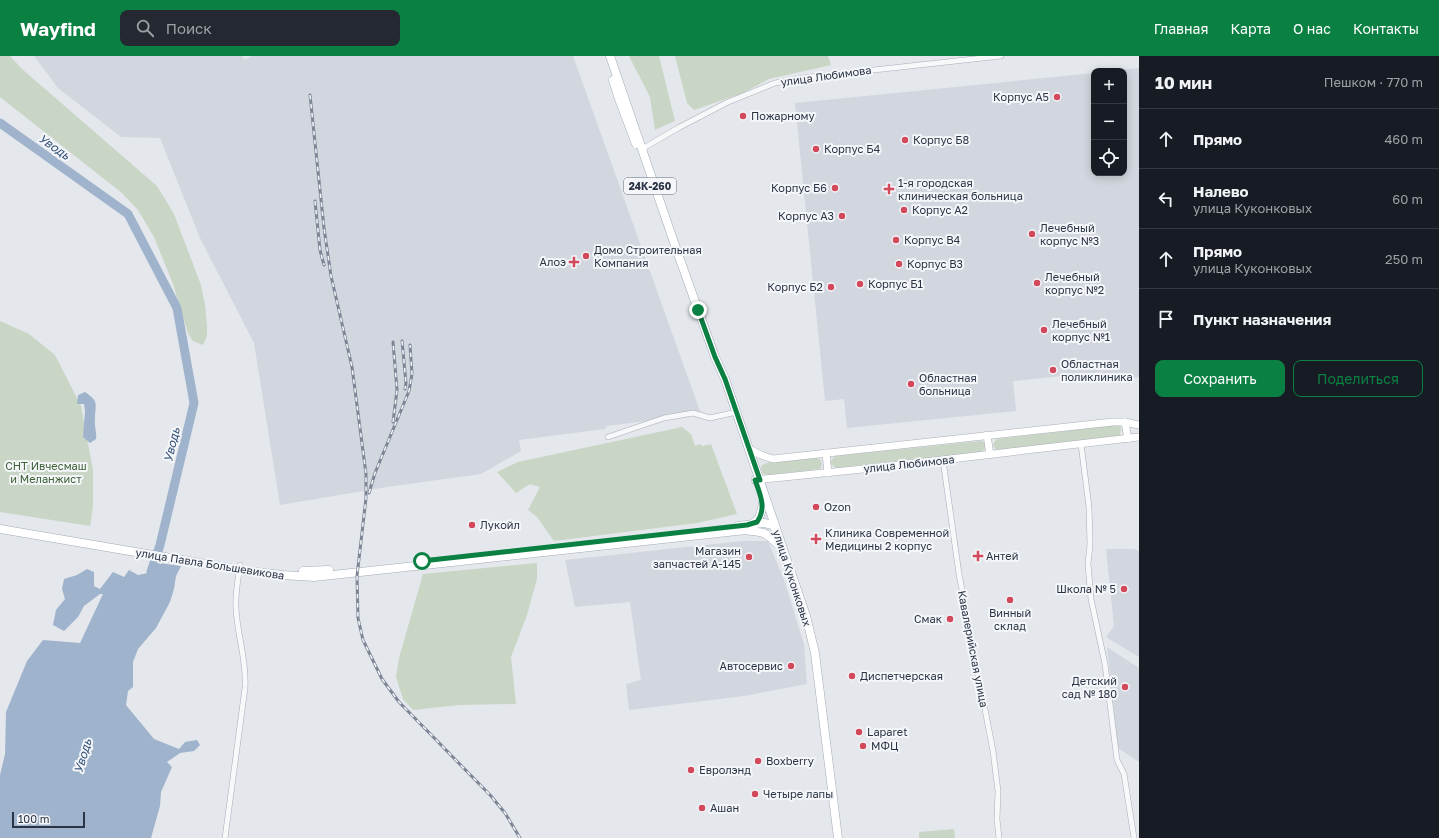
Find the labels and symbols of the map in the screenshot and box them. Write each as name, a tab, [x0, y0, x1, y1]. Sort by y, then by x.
street label: улица Любимова	[780, 63, 872, 88]
place label: Корпус А5	[993, 90, 1049, 103]
marker: Корпус А5	[1052, 92, 1062, 102]
place label: Пожарному	[751, 109, 815, 122]
marker: Пожарному	[738, 111, 748, 121]
water label: Уводь	[36, 130, 73, 163]
place label: Корпус Б8	[913, 133, 969, 146]
marker: Корпус Б8	[900, 135, 910, 145]
place label: Корпус Б4	[824, 142, 880, 155]
marker: Корпус Б4	[811, 144, 821, 154]
place label: 1-я городская клиническая больница	[898, 176, 1023, 202]
road number: 24К-260	[624, 178, 676, 194]
place label: Корпус Б6	[771, 181, 827, 194]
marker: Корпус Б6	[830, 183, 840, 193]
marker: 1-я городская клиническая больница	[883, 183, 895, 195]
place label: Корпус А2	[912, 203, 968, 216]
marker: Корпус А2	[899, 205, 909, 215]
place label: Корпус А3	[778, 209, 834, 222]
marker: Корпус А3	[837, 211, 847, 221]
place label: Лечебный корпус №3	[1040, 221, 1099, 247]
marker: Лечебный корпус №3	[1027, 229, 1037, 239]
place label: Корпус В4	[904, 233, 960, 246]
marker: Корпус В4	[891, 235, 901, 245]
place label: Домо Строительная Компания	[594, 243, 702, 269]
marker: Домо Строительная Компания	[581, 251, 591, 261]
place label: Алоэ	[539, 255, 566, 268]
marker: Алоэ	[569, 257, 579, 267]
place label: Корпус В3	[907, 257, 963, 270]
marker: Корпус В3	[894, 259, 904, 269]
place label: Лечебный корпус №2	[1045, 270, 1104, 296]
place label: Корпус Б1	[868, 277, 923, 290]
marker: Лечебный корпус №2	[1032, 278, 1042, 288]
marker: Корпус Б1	[855, 279, 865, 289]
place label: Корпус Б2	[767, 280, 823, 293]
marker: Корпус Б2	[826, 282, 836, 292]
route end	[689, 301, 707, 319]
place label: Лечебный корпус №1	[1052, 317, 1110, 343]
marker: Лечебный корпус №1	[1039, 325, 1049, 335]
place label: Областная поликлиника	[1061, 357, 1133, 383]
marker: Областная поликлиника	[1048, 365, 1058, 375]
place label: Областная больница	[919, 371, 977, 397]
marker: Областная больница	[906, 379, 916, 389]
water label: Уводь	[160, 425, 183, 464]
street label: улица Любимова	[863, 452, 955, 475]
park label: СНТ Ивчесмаш и Меланжист	[5, 459, 87, 485]
place label: Ozon	[824, 500, 851, 513]
marker: Ozon	[811, 502, 821, 512]
place label: Лукойл	[480, 518, 520, 531]
marker: Лукойл	[467, 520, 477, 530]
place label: Клиника Современной Медицины 2 корпус	[825, 526, 949, 552]
street label: улица Куконковых	[771, 528, 814, 628]
marker: Клиника Современной Медицины 2 корпус	[810, 533, 822, 545]
place label: Магазин запчастей А-145	[653, 544, 741, 570]
street label: улица Павла Большевикова	[135, 545, 285, 582]
place label: Антей	[986, 549, 1018, 562]
marker: Антей	[973, 551, 983, 561]
route start	[413, 552, 431, 570]
marker: Магазин запчастей А-145	[744, 552, 754, 562]
place label: Школа № 5	[1056, 582, 1116, 595]
marker: Школа № 5	[1119, 584, 1129, 594]
street label: Кавалерийская улица	[956, 589, 991, 709]
marker: Винный склад	[1005, 595, 1015, 605]
place label: Винный склад	[989, 606, 1031, 632]
place label: Смак	[914, 612, 943, 625]
marker: Смак	[945, 614, 955, 624]
place label: Автосервис	[720, 659, 783, 672]
marker: Автосервис	[786, 661, 796, 671]
place label: Диспетчерская	[860, 669, 943, 682]
marker: Диспетчерская	[847, 671, 857, 681]
place label: Детский сад № 180	[1062, 674, 1117, 700]
marker: Детский сад № 180	[1120, 682, 1130, 692]
place label: Laparet	[867, 725, 908, 738]
marker: Laparet	[854, 727, 864, 737]
water label: Уводь	[70, 736, 95, 775]
place label: МФЦ	[871, 739, 899, 752]
marker: МФЦ	[858, 741, 868, 751]
place label: Boxberry	[766, 754, 814, 767]
marker: Boxberry	[753, 756, 763, 766]
place label: Евролэнд	[699, 763, 751, 776]
marker: Евролэнд	[686, 765, 696, 775]
place label: Четыре лапы	[763, 787, 833, 800]
marker: Четыре лапы	[750, 789, 760, 799]
place label: Ашан	[710, 801, 739, 814]
marker: Ашан	[697, 803, 707, 813]
scale bar	[12, 810, 85, 829]

